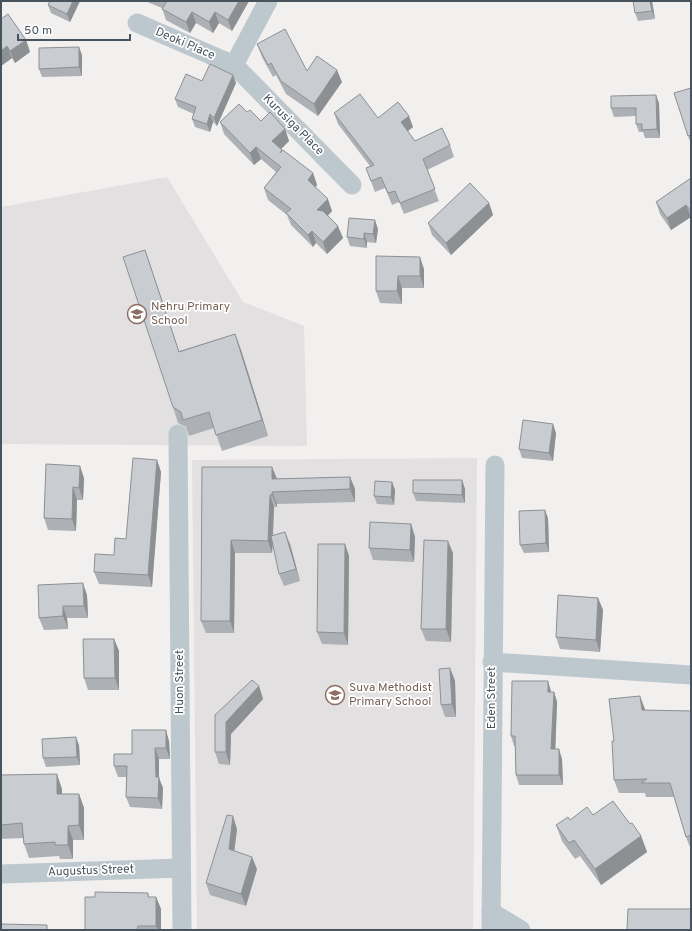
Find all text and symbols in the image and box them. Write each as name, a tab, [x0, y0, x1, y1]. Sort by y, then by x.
scale bar	[18, 16, 130, 42]
text: 50 m	[24, 23, 52, 39]
street label: Deoki Place	[153, 24, 217, 64]
street label: Kurusiga Place	[259, 91, 327, 159]
place label: Nehru Primary School	[151, 299, 230, 329]
school or university icon: Nehru Primary School	[126, 303, 148, 325]
street label: Huon Street	[172, 650, 188, 714]
street label: Eden Street	[484, 667, 500, 729]
place label: Suva Methodist Primary School	[349, 680, 432, 710]
school or university icon: Suva Methodist Primary School	[324, 684, 346, 706]
street label: Augustus Street	[48, 861, 134, 881]

